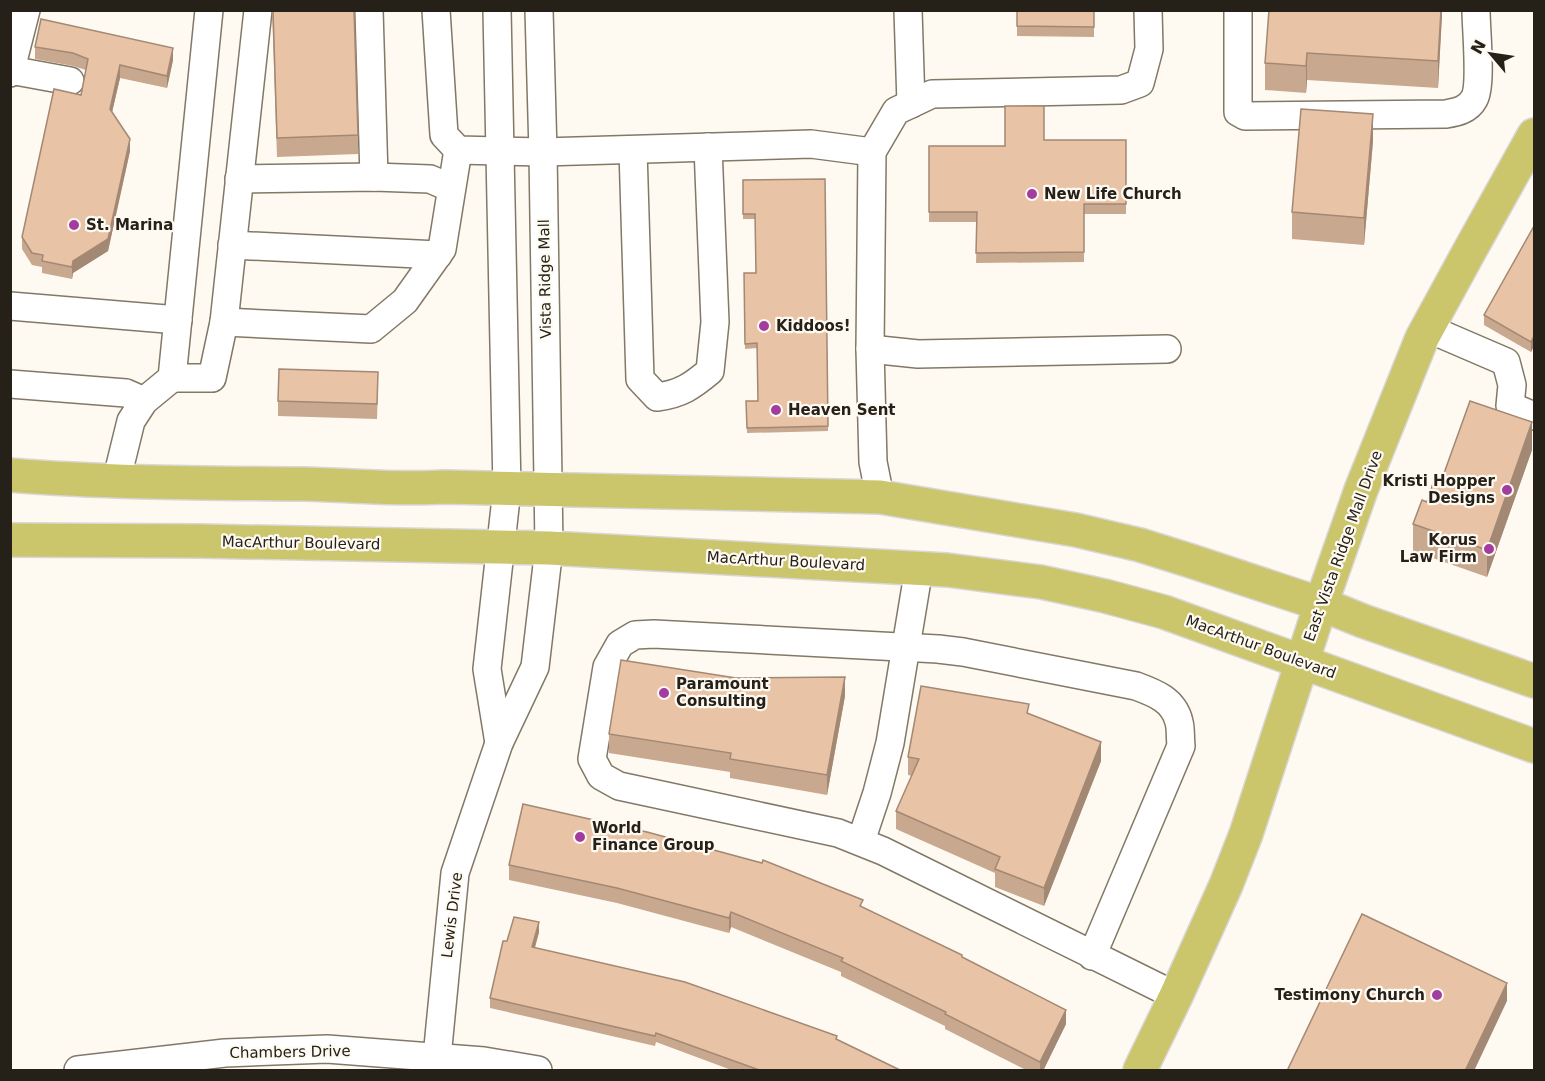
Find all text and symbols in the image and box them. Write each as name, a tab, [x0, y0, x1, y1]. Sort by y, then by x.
north arrow	[1461, 24, 1521, 84]
text: N	[1467, 37, 1490, 57]
place label: New Life Church	[1044, 185, 1182, 203]
marker: New Life Church	[1025, 187, 1039, 201]
place label: St. Marina	[86, 216, 173, 234]
marker: St. Marina	[67, 218, 81, 232]
street label: Vista Ridge Mall	[535, 219, 555, 339]
place label: Kiddoos!	[776, 317, 851, 335]
marker: Kiddoos!	[757, 319, 771, 333]
place label: Heaven Sent	[788, 401, 896, 419]
marker: Heaven Sent	[769, 403, 783, 417]
street label: East Vista Ridge Mall Drive	[1300, 448, 1386, 644]
place label: Kristi Hopper Designs	[1382, 472, 1496, 507]
marker: Kristi Hopper Designs	[1500, 483, 1514, 497]
place label: Korus Law Firm	[1400, 531, 1477, 566]
street label: MacArthur Boulevard	[222, 533, 380, 553]
marker: Korus Law Firm	[1482, 542, 1496, 556]
street label: MacArthur Boulevard	[706, 548, 866, 574]
street label: MacArthur Boulevard	[1183, 611, 1339, 683]
place label: Paramount Consulting	[676, 675, 769, 710]
marker: Paramount Consulting	[657, 686, 671, 700]
place label: World Finance Group	[592, 819, 715, 854]
marker: World Finance Group	[573, 830, 587, 844]
street label: Lewis Drive	[438, 871, 466, 959]
place label: Testimony Church	[1274, 986, 1425, 1004]
marker: Testimony Church	[1430, 988, 1444, 1002]
street label: Chambers Drive	[229, 1042, 351, 1062]

